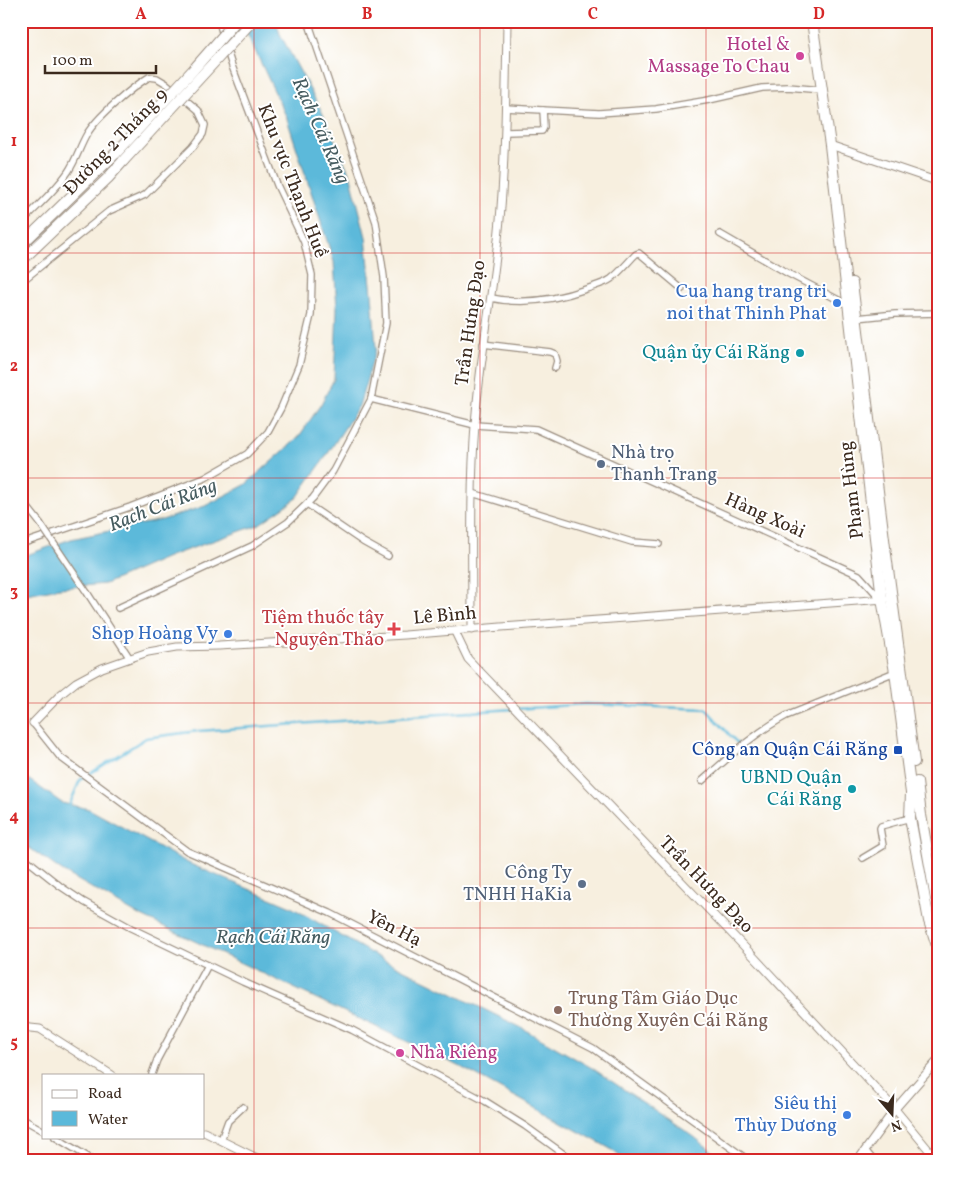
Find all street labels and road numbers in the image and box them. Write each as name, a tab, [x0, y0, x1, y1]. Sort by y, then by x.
street label: Đường 2 Tháng 9	[58, 82, 174, 201]
street label: Khu vực Thạnh Huề	[251, 100, 333, 262]
street label: Trần Hưng Đạo	[449, 258, 493, 388]
street label: Phạm Hùng	[833, 440, 871, 540]
street label: Hàng Xoài	[721, 487, 810, 545]
street label: Lê Bình	[412, 600, 478, 632]
street label: Trần Hưng Đạo	[653, 830, 759, 940]
street label: Yên Hạ	[362, 904, 426, 954]

